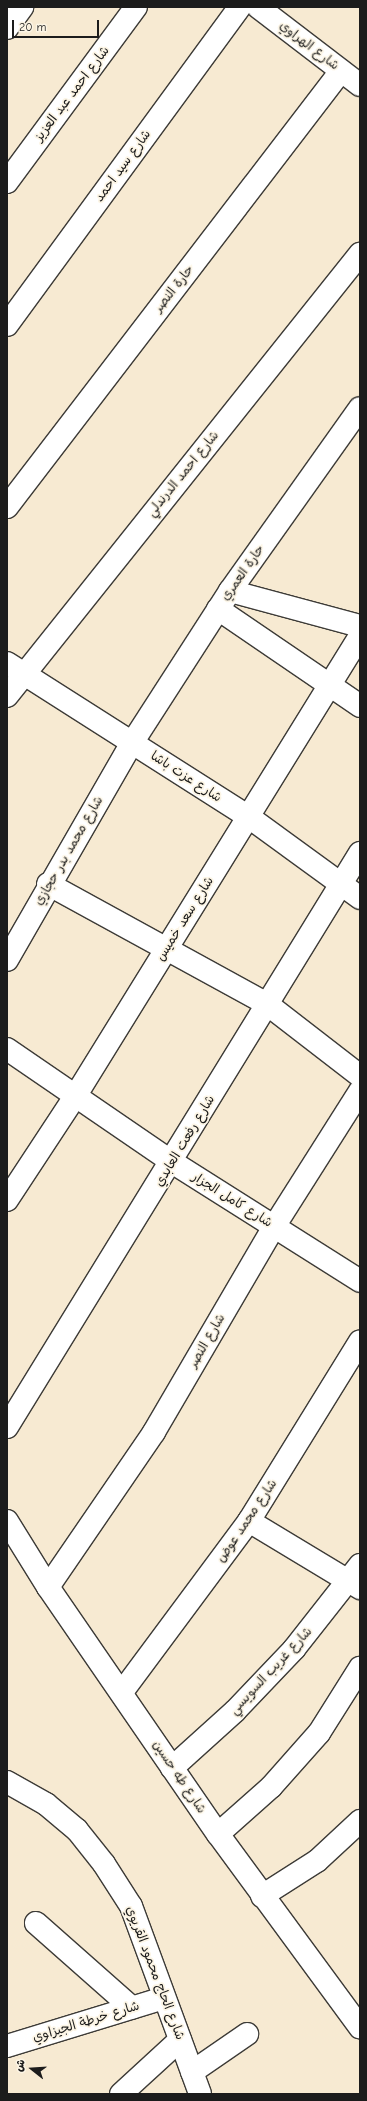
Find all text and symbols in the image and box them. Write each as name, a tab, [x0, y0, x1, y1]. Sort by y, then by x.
scale bar	[14, 12, 101, 38]
street label: شارع الهراوي	[276, 18, 342, 74]
text: 20 m	[19, 20, 47, 34]
street label: شارع احمد عبد العزيز	[31, 43, 113, 145]
street label: شارع سيد احمد	[92, 127, 154, 205]
street label: حارة النصر	[151, 262, 197, 316]
street label: شارع احمد الدرندلي	[144, 428, 222, 520]
street label: حارة العمري	[218, 542, 268, 604]
street label: شارع عزت باشا	[148, 748, 224, 806]
street label: شارع محمد بدر حجازي	[31, 794, 107, 908]
street label: شارع سعد خميس	[153, 874, 217, 964]
street label: شارع رفعت العابدي	[152, 1092, 218, 1190]
street label: شارع كامل الجزار	[189, 1169, 275, 1231]
street label: شارع النصر	[185, 1311, 229, 1371]
street label: شارع محمد عوض	[213, 1476, 281, 1566]
street label: شارع غريب السويسي	[226, 1624, 316, 1718]
street label: شارع طه حسين	[149, 1738, 209, 1816]
street label: شارع الحاج محمود القريوي	[122, 1904, 188, 2042]
street label: شارع خرطة الجيزاوي	[31, 1998, 141, 2046]
north arrow	[12, 2049, 52, 2089]
text: ش	[12, 2058, 28, 2073]

